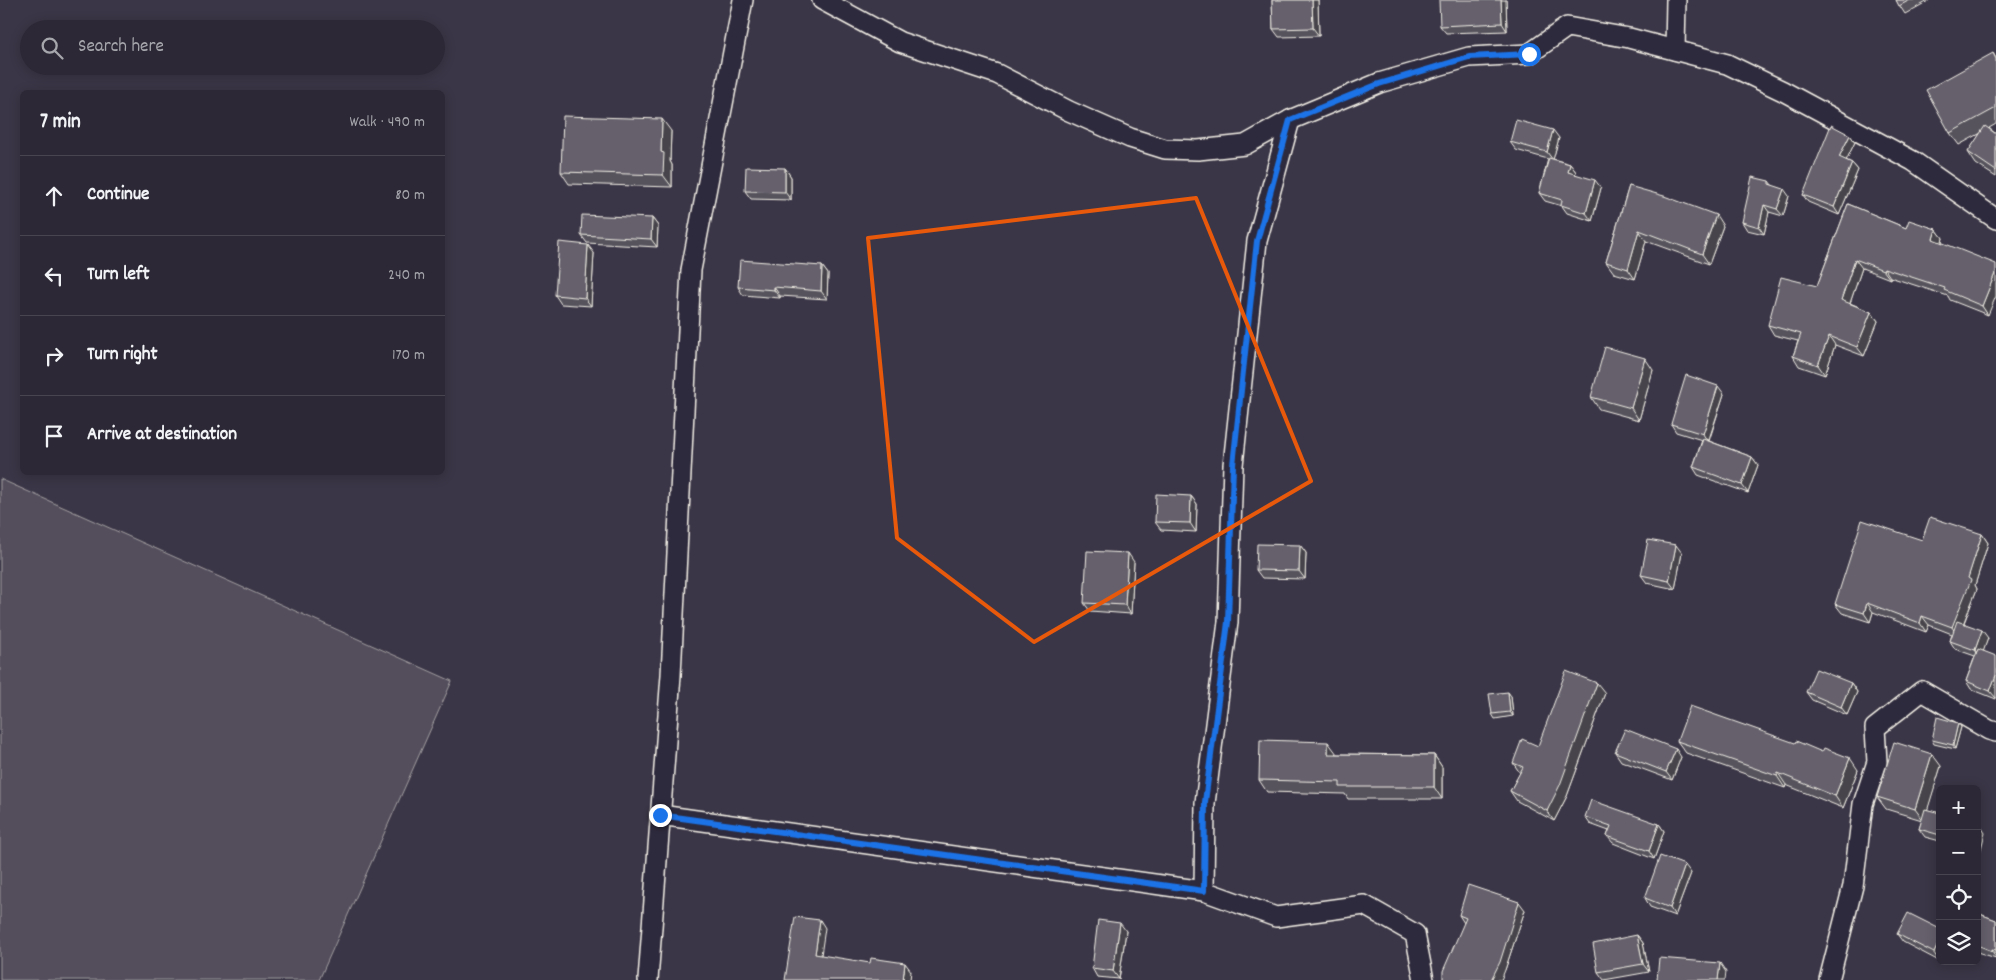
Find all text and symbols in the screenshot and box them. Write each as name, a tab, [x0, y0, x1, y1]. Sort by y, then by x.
search box	[20, 20, 445, 75]
icon: search	[38, 34, 66, 62]
text: Search here	[78, 34, 164, 61]
route start	[1518, 43, 1541, 66]
text: 7 min	[40, 108, 81, 138]
text: Walk · 490 m	[350, 111, 425, 134]
icon: ahead	[40, 182, 68, 210]
text: Continue	[87, 182, 149, 209]
text: 80 m	[395, 184, 425, 207]
icon: left	[40, 262, 68, 290]
text: Turn left	[87, 262, 150, 289]
text: 240 m	[388, 264, 425, 287]
icon: right	[40, 342, 68, 370]
text: Turn right	[87, 342, 158, 369]
text: 170 m	[392, 344, 425, 367]
icon: arrive	[40, 422, 68, 450]
text: Arrive at destination	[87, 422, 237, 449]
map controls	[1936, 785, 1981, 965]
button: +	[1936, 785, 1981, 830]
route end	[649, 804, 672, 827]
button: −	[1936, 830, 1981, 875]
button: locate	[1936, 875, 1981, 920]
button: layers	[1936, 920, 1981, 965]

